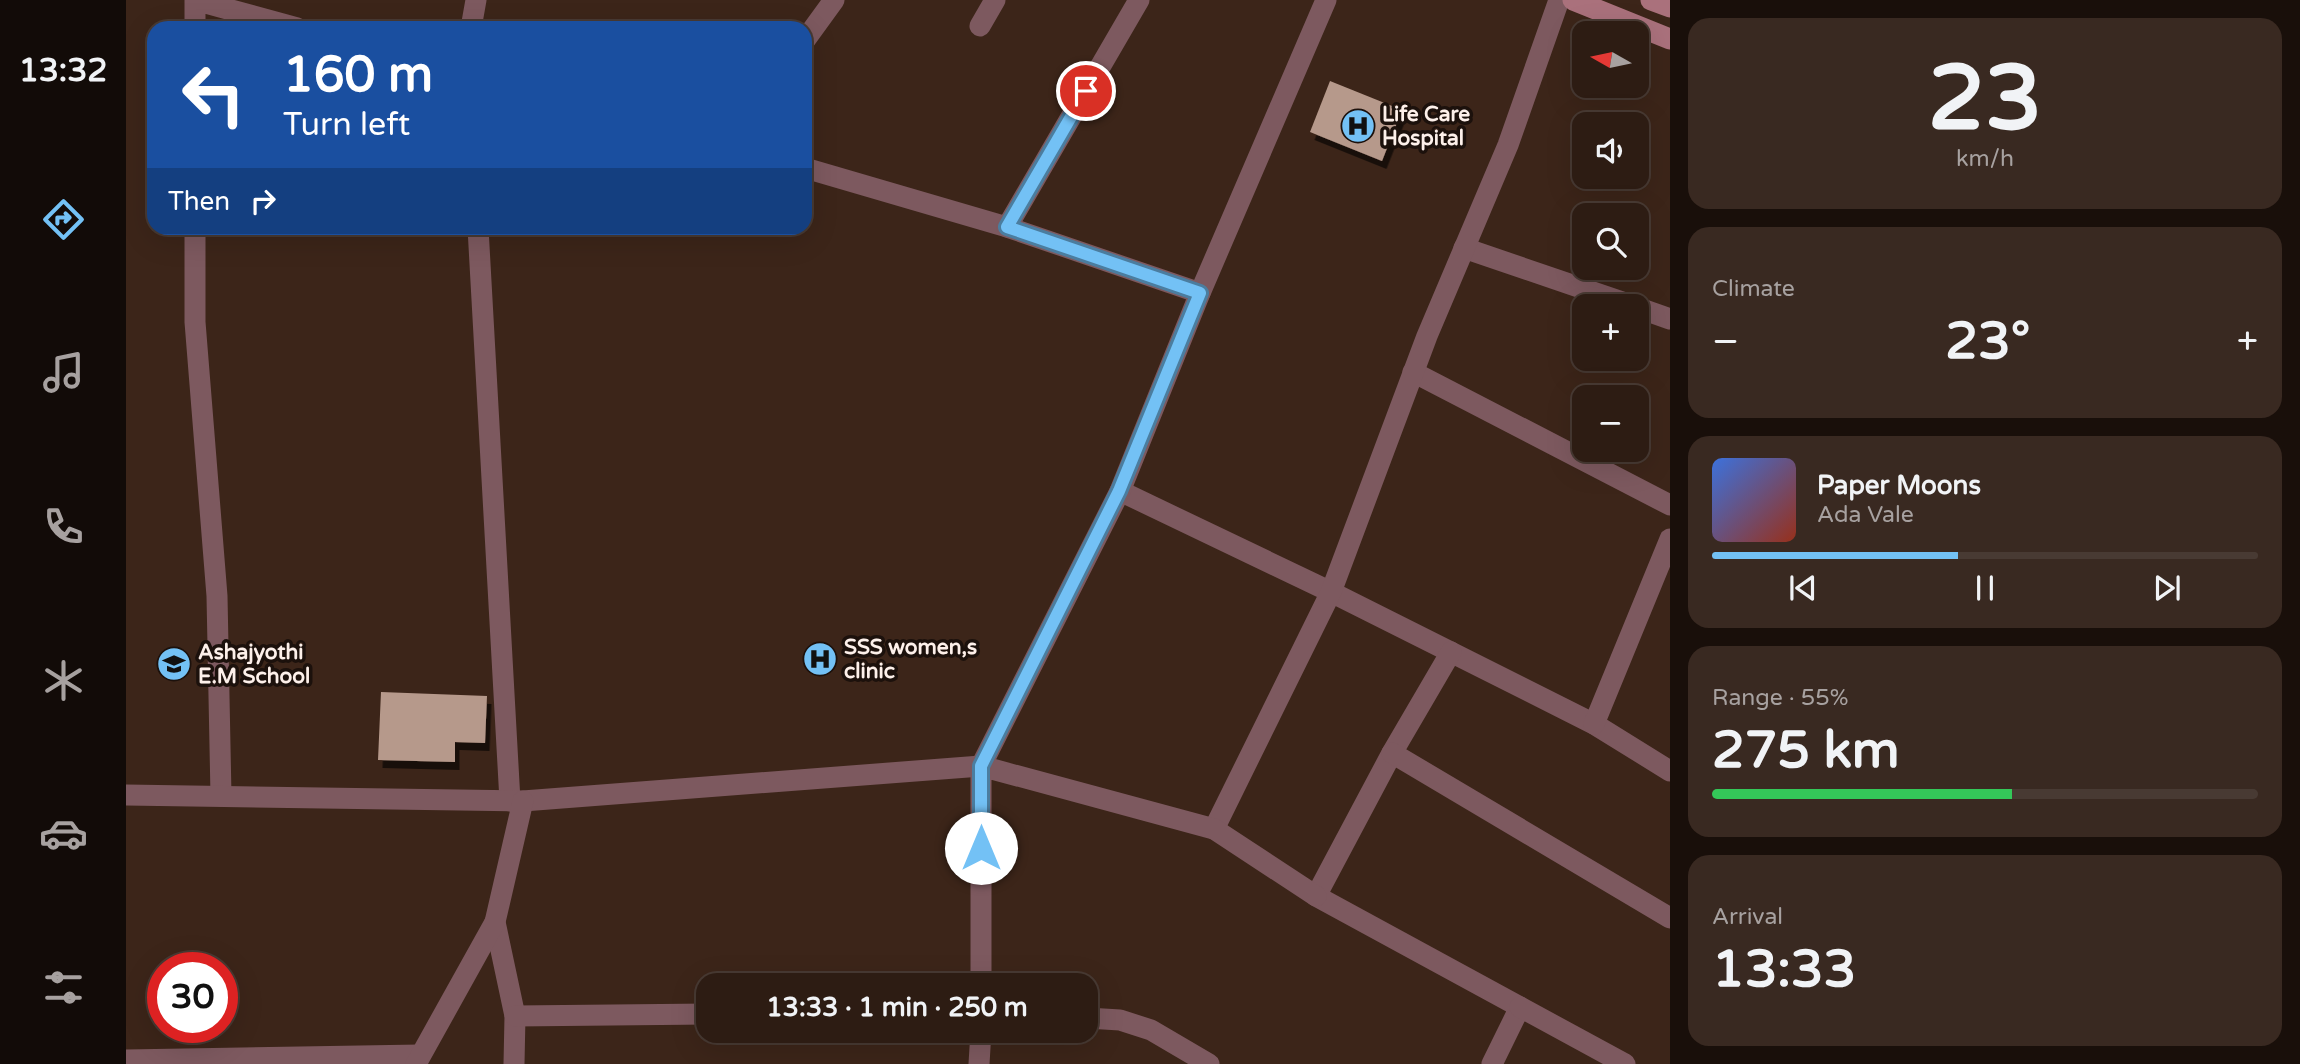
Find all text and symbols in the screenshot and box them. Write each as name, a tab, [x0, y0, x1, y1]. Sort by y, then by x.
north arrow	[1572, 21, 1648, 98]
map controls	[1572, 21, 1649, 462]
text: 23	[1928, 44, 2042, 154]
text: 160 m	[283, 46, 433, 105]
icon: left	[168, 49, 259, 140]
text: 13:32	[19, 52, 107, 90]
pin	[1056, 61, 1116, 121]
icon: arrive	[1067, 72, 1105, 110]
place label: Life Care Hospital	[1382, 102, 1470, 151]
text: Turn left	[283, 106, 410, 144]
hospital icon: Life Care Hospital	[1339, 107, 1377, 145]
button: sound	[1572, 112, 1649, 189]
text: km/h	[1956, 145, 2014, 173]
icon: right	[244, 182, 282, 220]
text: Then	[168, 186, 230, 217]
icon: directions	[39, 195, 88, 244]
button: search	[1572, 203, 1649, 280]
text: Climate	[1712, 275, 1795, 303]
button: +	[1572, 294, 1649, 371]
text: 23°	[1945, 310, 2030, 373]
text: −	[1712, 319, 1739, 365]
text: +	[2237, 319, 2258, 365]
icon: music	[39, 348, 88, 397]
button: −	[1572, 385, 1649, 462]
text: Paper Moons	[1817, 470, 1981, 501]
text: Ada Vale	[1817, 501, 1914, 529]
icon: phone	[39, 502, 88, 551]
icon: previous	[1784, 569, 1822, 607]
icon: pause	[1966, 569, 2004, 607]
icon: next	[2148, 569, 2186, 607]
place label: SSS women,s clinic	[844, 635, 977, 684]
place label: Ashajyothi E.M School	[198, 640, 310, 689]
hospital icon: SSS women,s clinic	[801, 640, 839, 678]
school or university icon: Ashajyothi E.M School	[155, 645, 193, 683]
icon: climate	[39, 656, 88, 705]
text: Range · 55%	[1712, 684, 1848, 712]
text: 275 km	[1712, 719, 1900, 782]
icon: car	[39, 809, 88, 858]
position arrow	[944, 811, 1018, 885]
text: Arrival	[1712, 903, 1783, 931]
text: 13:33	[1712, 938, 1856, 1001]
speed limit sign: 30	[147, 952, 238, 1043]
icon: filters	[39, 963, 88, 1012]
text: 13:33 · 1 min · 250 m	[766, 992, 1028, 1023]

